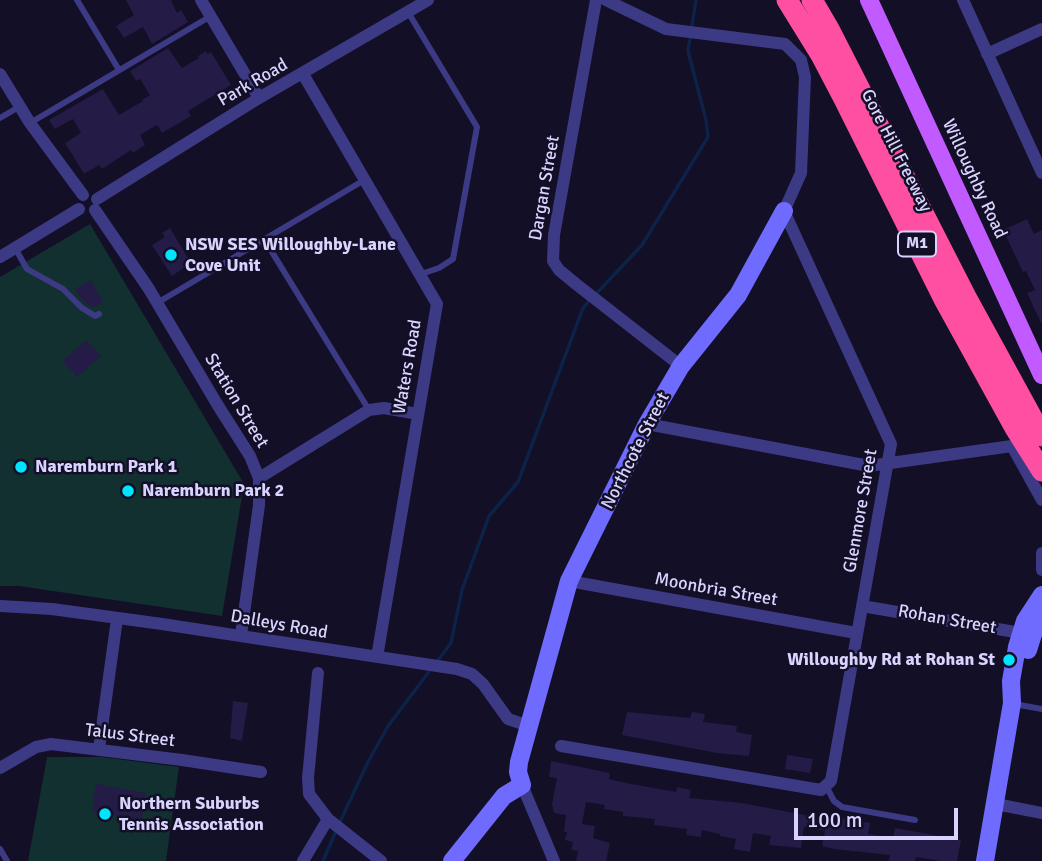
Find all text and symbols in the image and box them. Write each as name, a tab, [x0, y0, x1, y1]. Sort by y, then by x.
street label: Park Road	[214, 54, 292, 112]
street label: Gore Hill Freeway	[856, 86, 936, 216]
street label: Willoughby Road	[937, 116, 1011, 242]
street label: Dargan Street	[525, 134, 565, 242]
road number: M1	[898, 232, 936, 256]
place label: NSW SES Willoughby-Lane Cove Unit	[185, 234, 396, 276]
marker: NSW SES Willoughby-Lane Cove Unit	[163, 247, 179, 263]
street label: Waters Road	[389, 318, 427, 416]
street label: Station Street	[199, 350, 273, 452]
street label: Northcote Street	[597, 389, 675, 513]
street label: Glenmore Street	[839, 447, 883, 575]
place label: Naremburn Park 1	[35, 456, 177, 478]
marker: Naremburn Park 1	[13, 459, 29, 475]
place label: Naremburn Park 2	[142, 480, 284, 502]
marker: Naremburn Park 2	[120, 483, 136, 499]
street label: Moonbria Street	[653, 569, 779, 611]
street label: Rohan Street	[896, 601, 998, 639]
street label: Dalleys Road	[229, 606, 329, 644]
place label: Willoughby Rd at Rohan St	[787, 649, 995, 671]
marker: Willoughby Rd at Rohan St	[1001, 652, 1017, 668]
street label: Talus Street	[84, 720, 176, 752]
place label: Northern Suburbs Tennis Association	[119, 793, 264, 836]
scale bar	[797, 794, 962, 838]
marker: Northern Suburbs Tennis Association	[97, 806, 113, 822]
text: 100 m	[807, 807, 862, 833]

